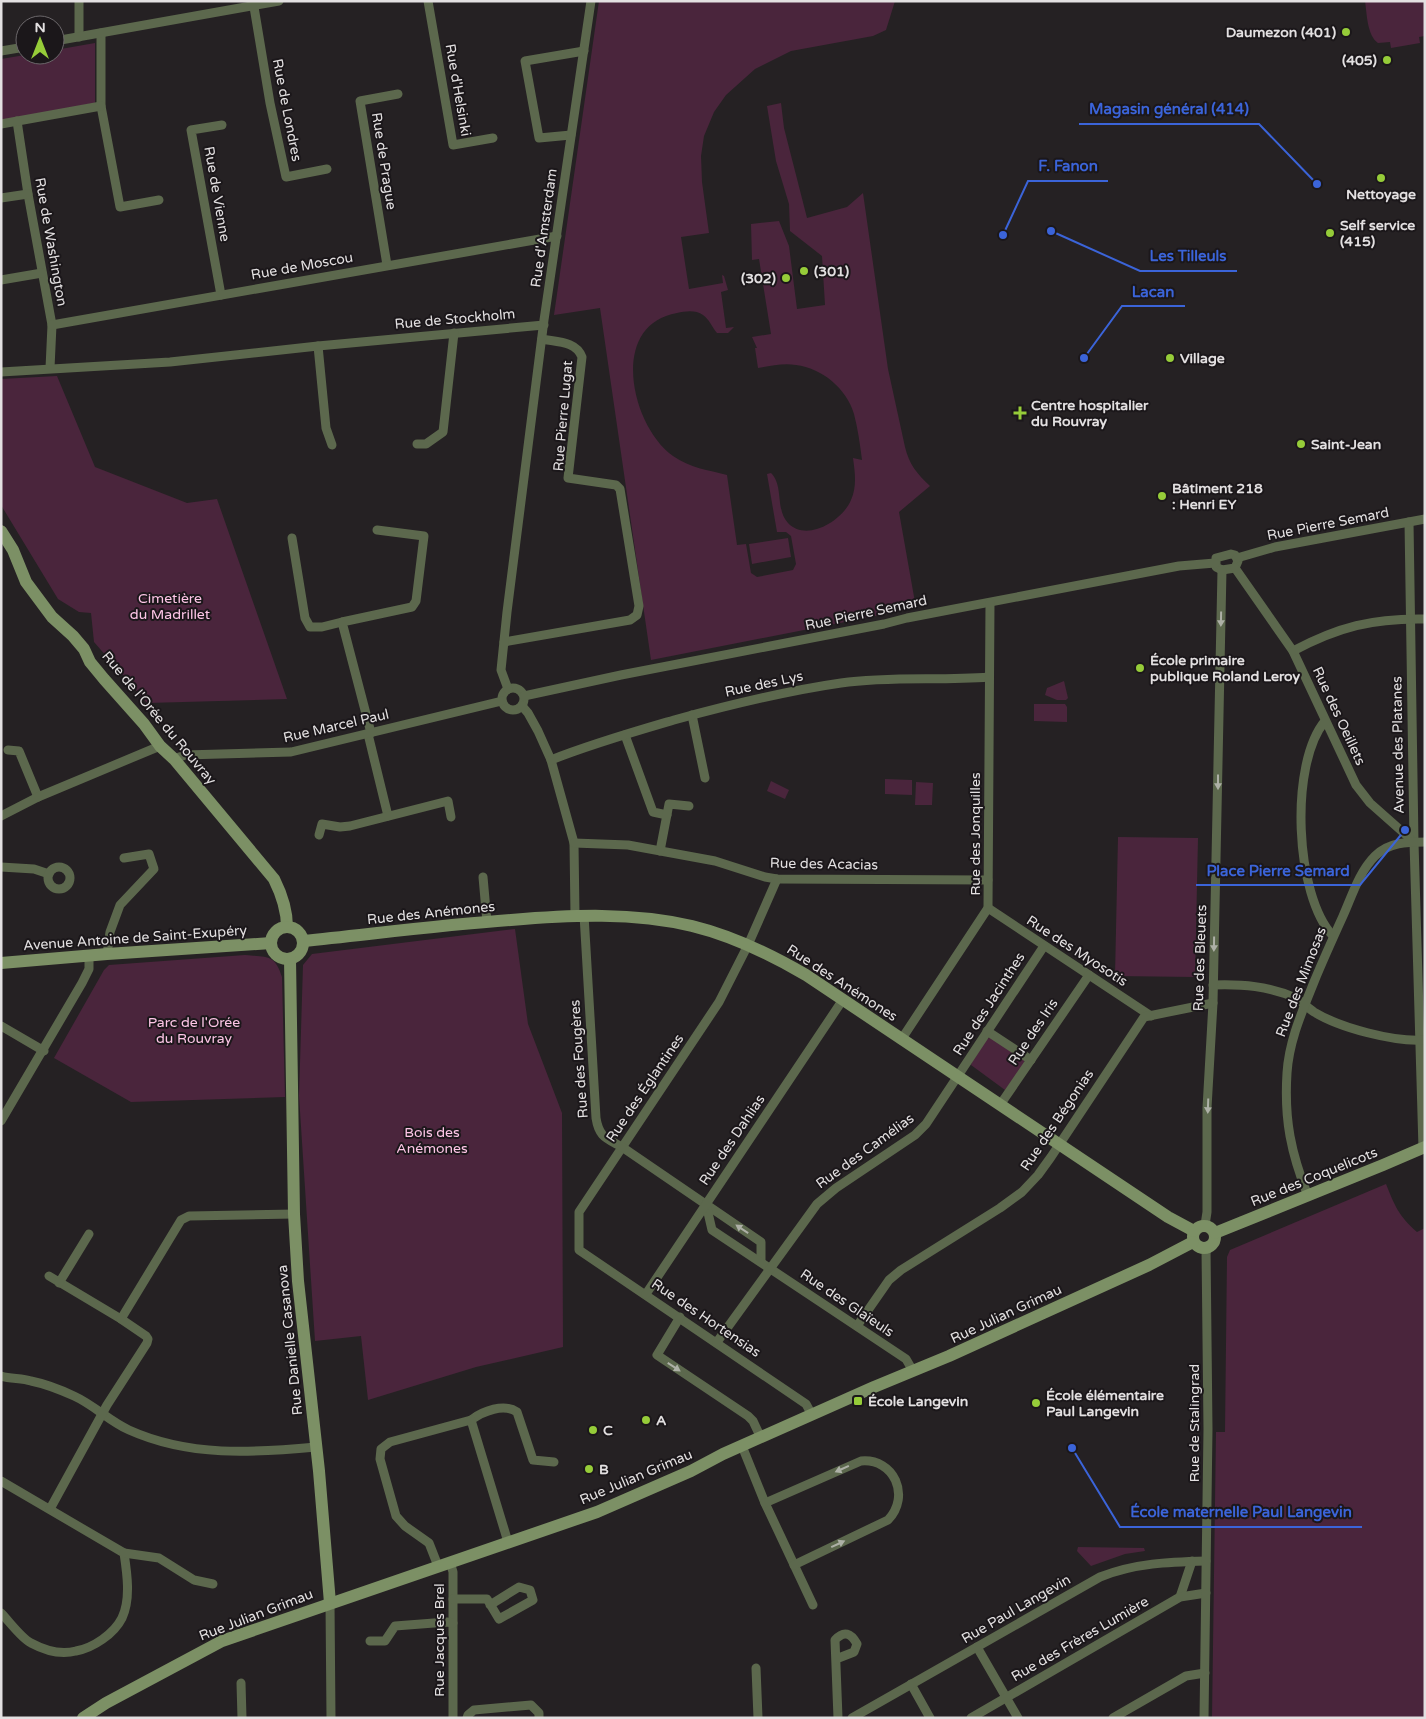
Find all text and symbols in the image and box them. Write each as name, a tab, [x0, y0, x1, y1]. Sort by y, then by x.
north arrow	[15, 15, 65, 65]
text: N	[34, 19, 46, 36]
place label: Daumezon (401)	[1226, 24, 1336, 41]
marker: Daumezon (401)	[1340, 26, 1352, 38]
street label: Rue d'Helsinki	[441, 42, 475, 138]
place label: (405)	[1342, 52, 1377, 69]
marker: (405)	[1381, 54, 1393, 66]
street label: Rue de Londres	[269, 57, 305, 163]
callout: Magasin général (414)	[1079, 94, 1259, 124]
text: Magasin général (414)	[1089, 100, 1249, 119]
street label: Rue de Prague	[368, 111, 400, 211]
street label: Rue de Vienne	[200, 145, 234, 243]
callout: F. Fanon	[1028, 151, 1108, 181]
text: F. Fanon	[1038, 157, 1098, 175]
street label: Rue d'Amsterdam	[527, 168, 561, 288]
marker: Nettoyage	[1375, 172, 1387, 184]
street label: Rue de Washington	[31, 176, 71, 308]
place label: Nettoyage	[1346, 186, 1416, 203]
place label: Self service (415)	[1340, 217, 1415, 250]
marker: Self service (415)	[1324, 227, 1336, 239]
callout: Les Tilleuls	[1140, 241, 1237, 271]
text: Les Tilleuls	[1150, 247, 1226, 265]
street label: Rue de Moscou	[250, 249, 354, 283]
place label: (301)	[814, 263, 849, 280]
marker: (301)	[798, 265, 810, 277]
place label: (302)	[741, 270, 776, 287]
marker: (302)	[780, 272, 792, 284]
callout: Lacan	[1122, 276, 1185, 306]
text: Lacan	[1132, 283, 1174, 301]
street label: Rue de Stockholm	[394, 305, 516, 333]
place label: Village	[1180, 350, 1225, 367]
marker: Village	[1164, 352, 1176, 364]
street label: Rue Pierre Lugat	[550, 359, 576, 472]
place label: Centre hospitalier du Rouvray	[1031, 397, 1149, 430]
marker: Centre hospitalier du Rouvray	[1013, 406, 1027, 420]
place label: Saint-Jean	[1311, 436, 1381, 453]
marker: Saint-Jean	[1295, 438, 1307, 450]
place label: Bâtiment 218 : Henri EY	[1172, 480, 1263, 513]
marker: Bâtiment 218 : Henri EY	[1156, 490, 1168, 502]
street label: Rue Pierre Semard	[1265, 504, 1391, 544]
park label: Cimetière du Madrillet	[130, 590, 211, 623]
street label: Rue Pierre Semard	[804, 592, 928, 634]
one-way arrow	[1217, 611, 1225, 627]
street label: Rue de l'Orée du Rouvray	[98, 648, 220, 789]
place label: École primaire publique Roland Leroy	[1150, 652, 1300, 685]
marker: École primaire publique Roland Leroy	[1134, 662, 1146, 674]
street label: Rue des Oeillets	[1309, 664, 1369, 768]
street label: Rue des Lys	[723, 667, 805, 701]
street label: Avenue des Platanes	[1388, 676, 1408, 814]
street label: Rue Marcel Paul	[282, 706, 390, 746]
street label: Rue des Jonquilles	[967, 772, 984, 896]
one-way arrow	[1214, 774, 1222, 790]
street label: Rue des Acacias	[770, 855, 879, 873]
callout: Place Pierre Semard	[1196, 855, 1360, 885]
text: Place Pierre Semard	[1206, 862, 1350, 880]
street label: Rue des Anémones	[366, 898, 496, 928]
street label: Rue des Bleuets	[1190, 904, 1210, 1012]
street label: Rue des Myosotis	[1023, 912, 1131, 990]
street label: Avenue Antoine de Saint-Exupéry	[23, 922, 248, 954]
street label: Rue des Mimosas	[1272, 924, 1330, 1040]
one-way arrow	[1210, 936, 1218, 952]
street label: Rue des Anémones	[783, 941, 901, 1025]
street label: Rue des Jacinthes	[949, 949, 1029, 1059]
street label: Rue des Iris	[1005, 995, 1062, 1069]
street label: Rue des Fougères	[566, 999, 592, 1119]
park label: Parc de l'Orée du Rouvray	[148, 1014, 240, 1047]
street label: Rue des Églantines	[603, 1031, 688, 1145]
street label: Rue des Bégonias	[1017, 1066, 1097, 1174]
street label: Rue des Dahlias	[695, 1091, 769, 1188]
one-way arrow	[1203, 1099, 1211, 1115]
street label: Rue des Camélias	[813, 1110, 918, 1192]
park label: Bois des Anémones	[396, 1124, 468, 1157]
street label: Rue des Coquelicots	[1248, 1144, 1380, 1210]
one-way arrow	[735, 1224, 748, 1234]
street label: Rue Danielle Casanova	[274, 1264, 306, 1416]
street label: Rue des Glaïeuls	[797, 1265, 897, 1341]
street label: Rue des Hortensias	[648, 1275, 764, 1361]
street label: Rue Julian Grimau	[948, 1281, 1064, 1347]
one-way arrow	[668, 1362, 681, 1372]
street label: Rue de Stalingrad	[1186, 1364, 1203, 1482]
place label: École élémentaire Paul Langevin	[1046, 1387, 1164, 1420]
place label: École Langevin	[868, 1393, 968, 1410]
marker: École Langevin	[852, 1395, 864, 1407]
marker: École élémentaire Paul Langevin	[1030, 1397, 1042, 1409]
place label: A	[656, 1412, 667, 1429]
marker: A	[640, 1414, 652, 1426]
place label: C	[603, 1422, 613, 1439]
marker: C	[587, 1424, 599, 1436]
street label: Rue Julian Grimau	[577, 1446, 695, 1508]
place label: B	[599, 1461, 609, 1478]
marker: B	[583, 1463, 595, 1475]
one-way arrow	[835, 1466, 849, 1474]
callout: École maternelle Paul Langevin	[1120, 1497, 1362, 1527]
text: École maternelle Paul Langevin	[1130, 1502, 1352, 1522]
one-way arrow	[831, 1540, 845, 1548]
street label: Rue Paul Langevin	[958, 1571, 1074, 1647]
street label: Rue Jacques Brel	[431, 1583, 448, 1697]
street label: Rue Julian Grimau	[197, 1585, 315, 1645]
street label: Rue des Frères Lumière	[1008, 1593, 1152, 1685]

